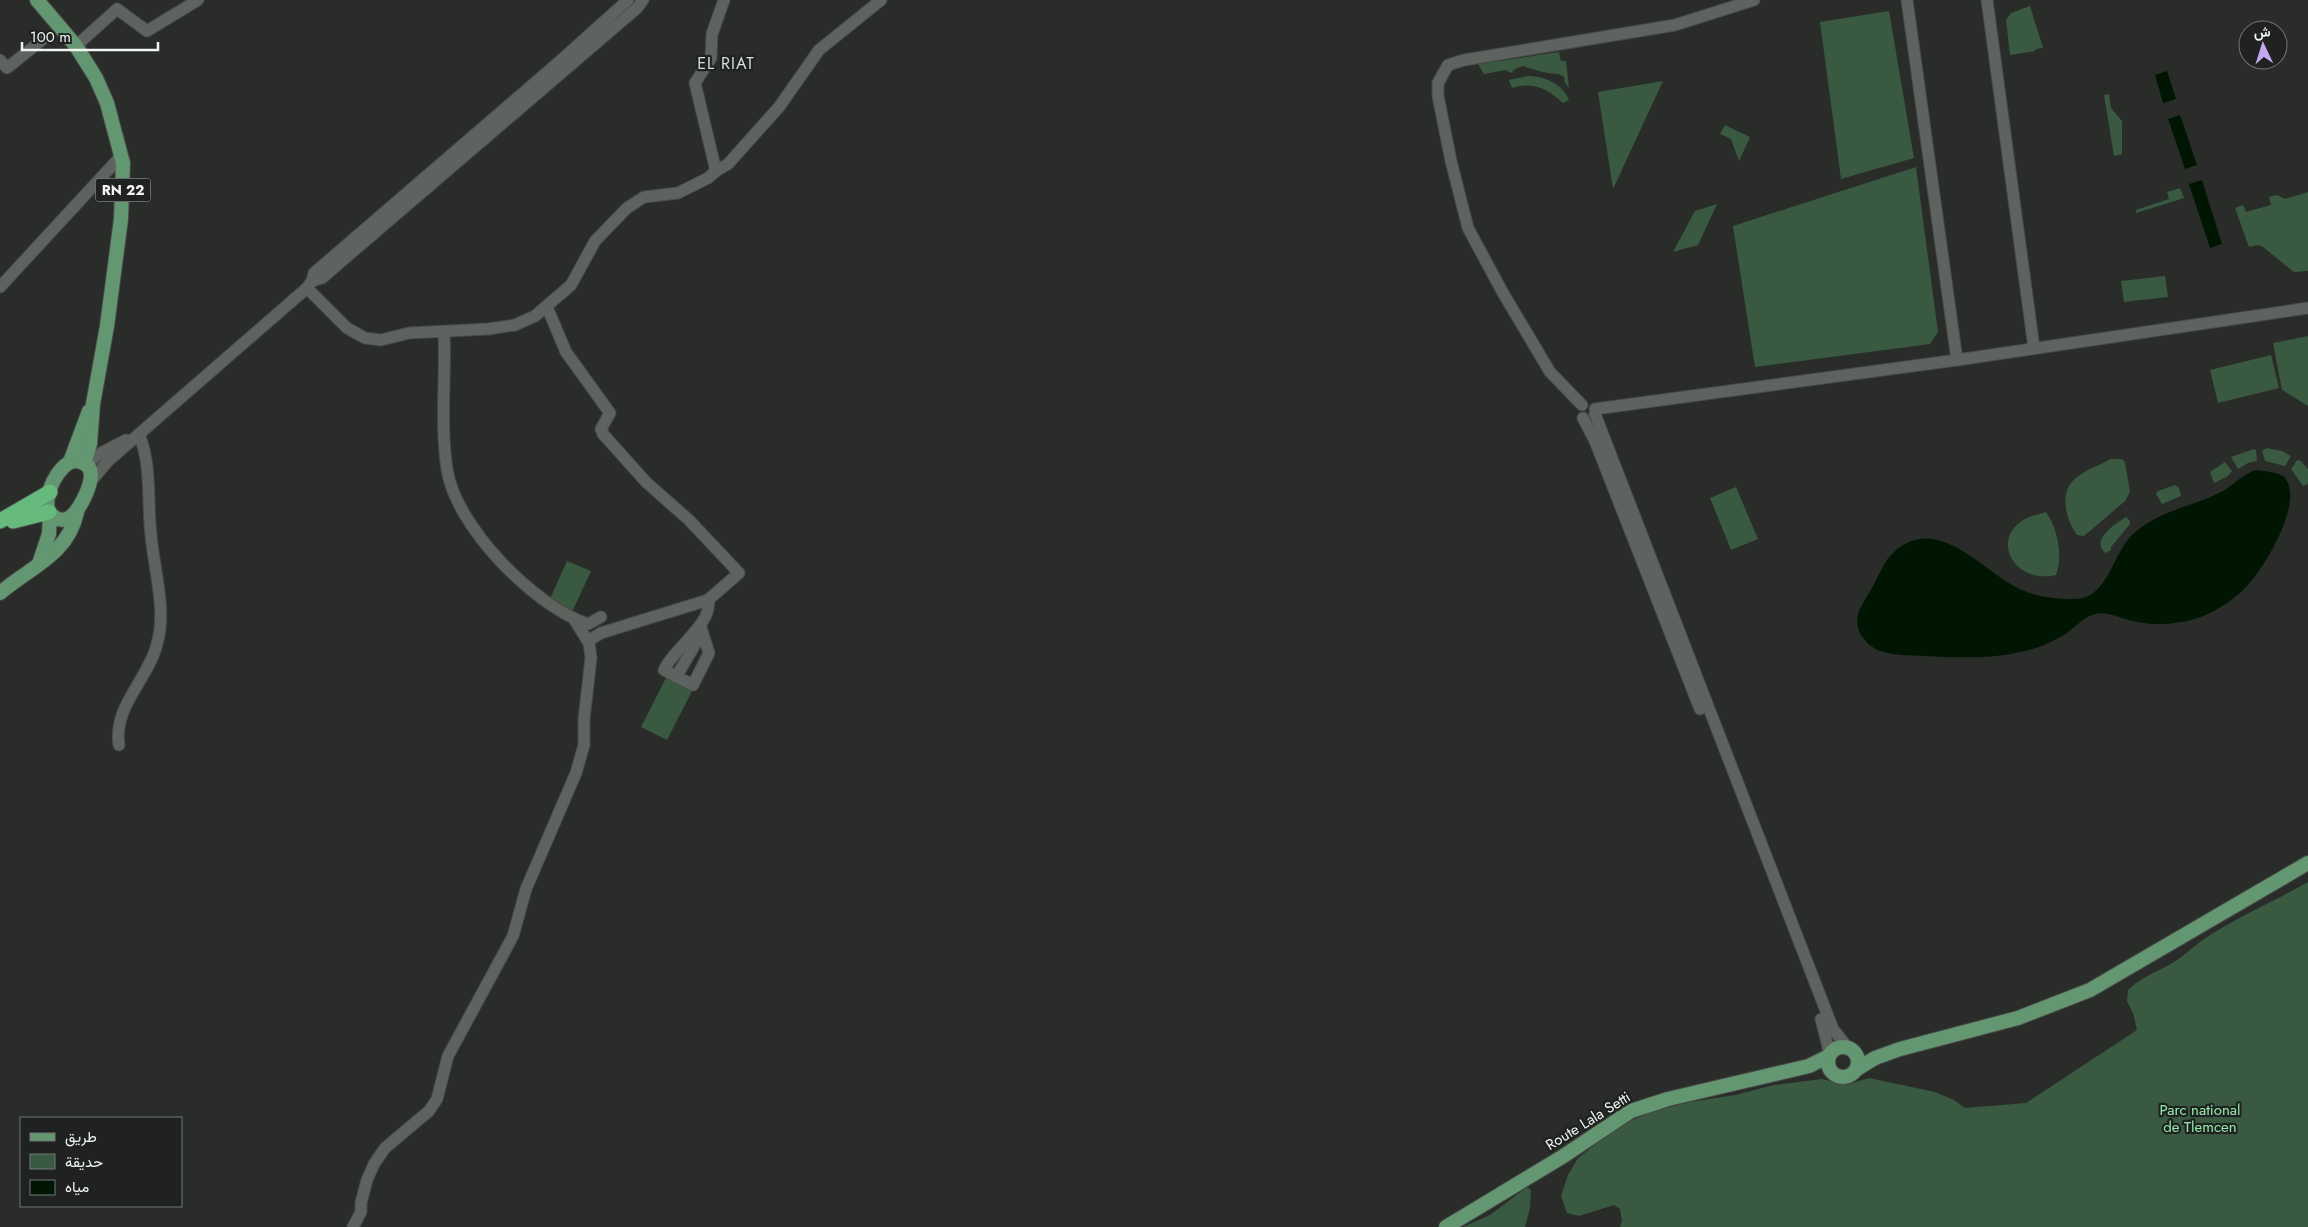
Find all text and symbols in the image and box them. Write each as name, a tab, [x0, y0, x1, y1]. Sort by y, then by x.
scale bar	[22, 20, 159, 52]
north arrow	[2238, 20, 2288, 70]
text: ش	[2253, 21, 2271, 43]
text: 100 m	[30, 26, 71, 48]
district label: EL RIAT	[697, 52, 755, 75]
road number: RN 22	[96, 178, 150, 202]
street label: Route Lala Setti	[1541, 1086, 1635, 1156]
park label: Parc national de Tlemcen	[2160, 1099, 2240, 1138]
legend	[20, 1117, 182, 1207]
text: طريق	[65, 1126, 97, 1148]
text: حديقة	[65, 1151, 103, 1173]
text: مياه	[65, 1176, 89, 1198]

